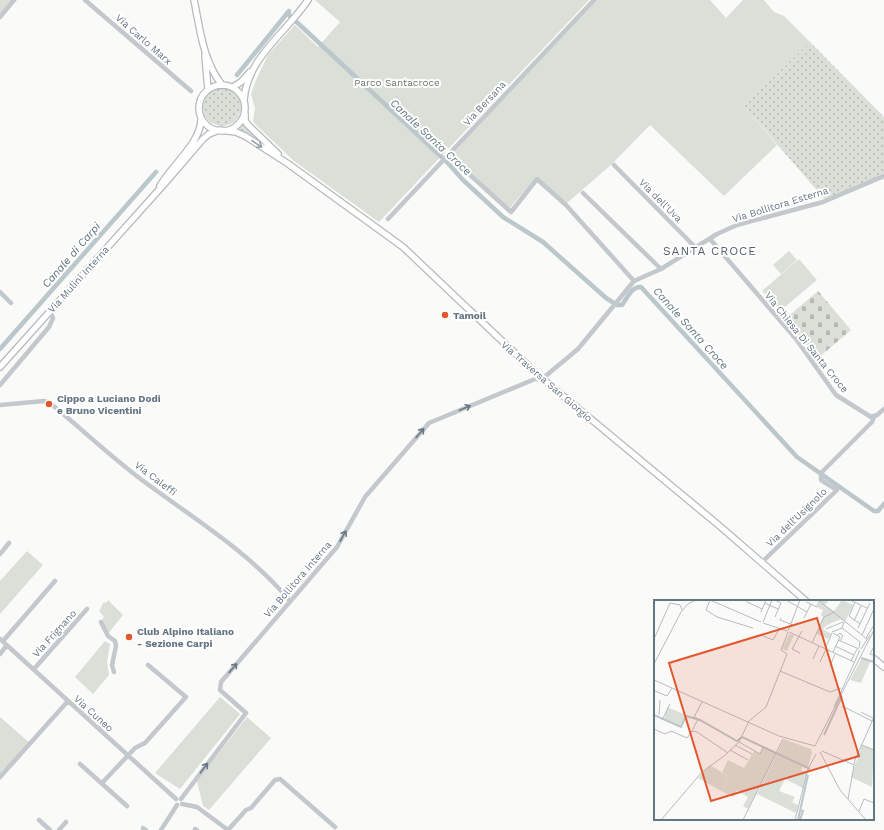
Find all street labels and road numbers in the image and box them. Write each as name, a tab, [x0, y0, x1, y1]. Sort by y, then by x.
street label: Via Carlo Marx	[113, 12, 174, 67]
street label: Via Bersana	[461, 79, 508, 128]
street label: Via dell'Uva	[637, 177, 685, 224]
street label: Via Bollitora Esterna	[731, 185, 830, 224]
street label: Via Mulini Interna	[46, 244, 111, 315]
street label: Via Chiesa Di Santa Croce	[763, 290, 851, 395]
street label: Via Traversa San Giorgio	[499, 339, 594, 424]
street label: Via Caleffi	[132, 459, 179, 498]
street label: Via dell'Usignolo	[764, 486, 829, 549]
street label: Via Bollitora Interna	[261, 539, 334, 620]
street label: Via Frignano	[30, 607, 78, 659]
street label: Via Cuneo	[72, 693, 116, 734]

